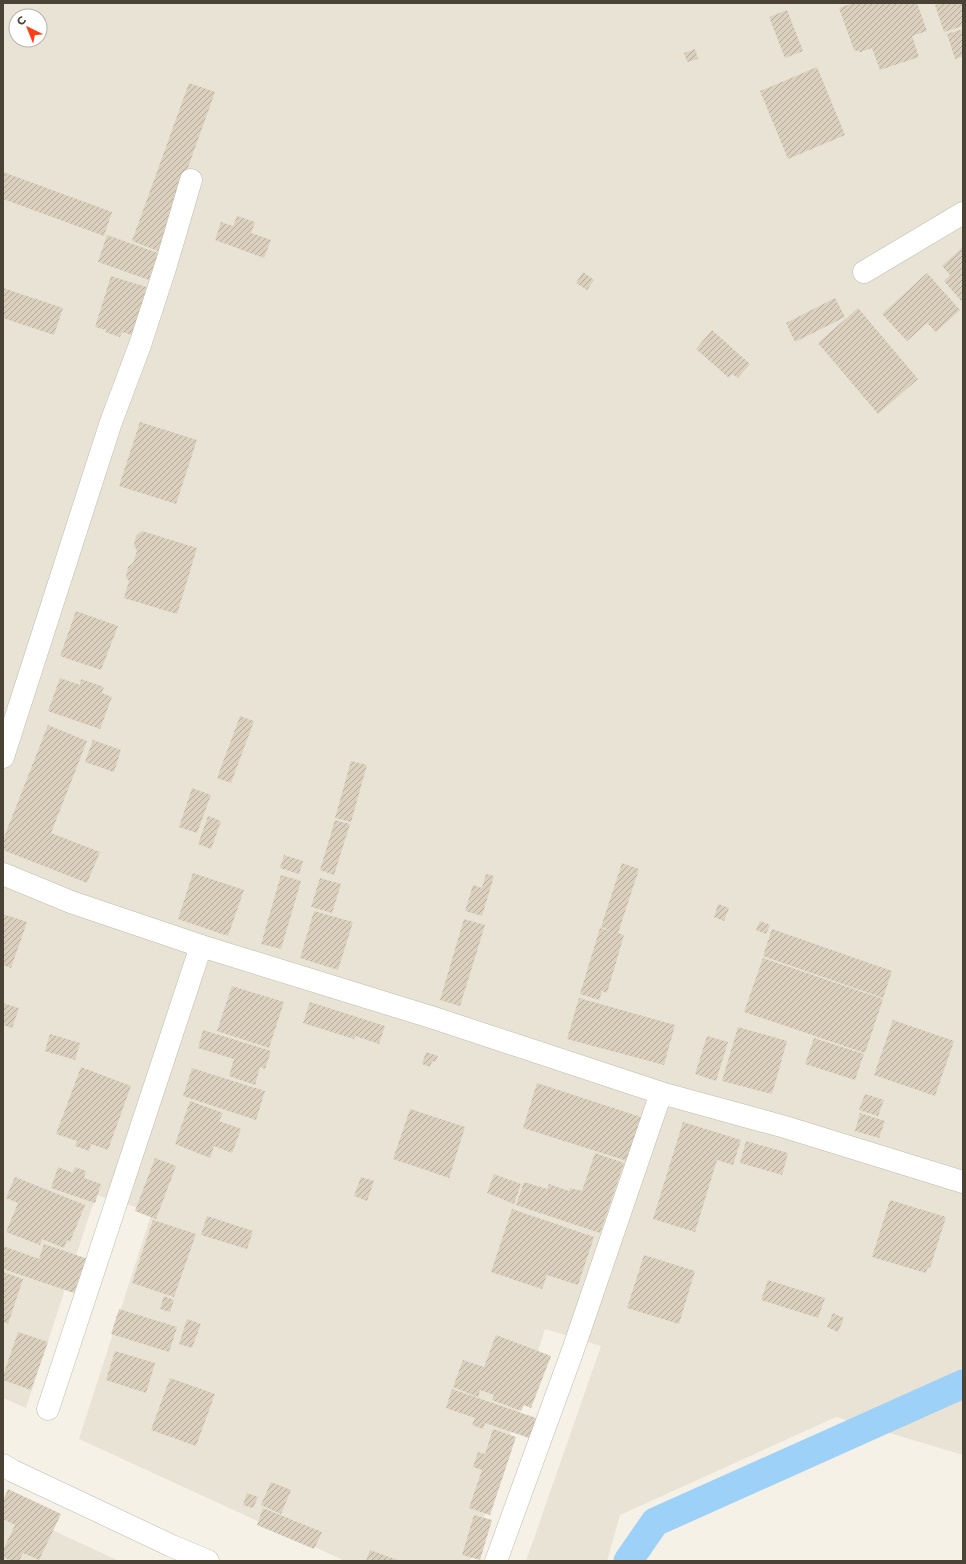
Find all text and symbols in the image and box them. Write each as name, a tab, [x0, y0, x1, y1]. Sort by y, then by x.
north arrow	[8, 8, 48, 48]
text: С	[13, 13, 29, 29]

